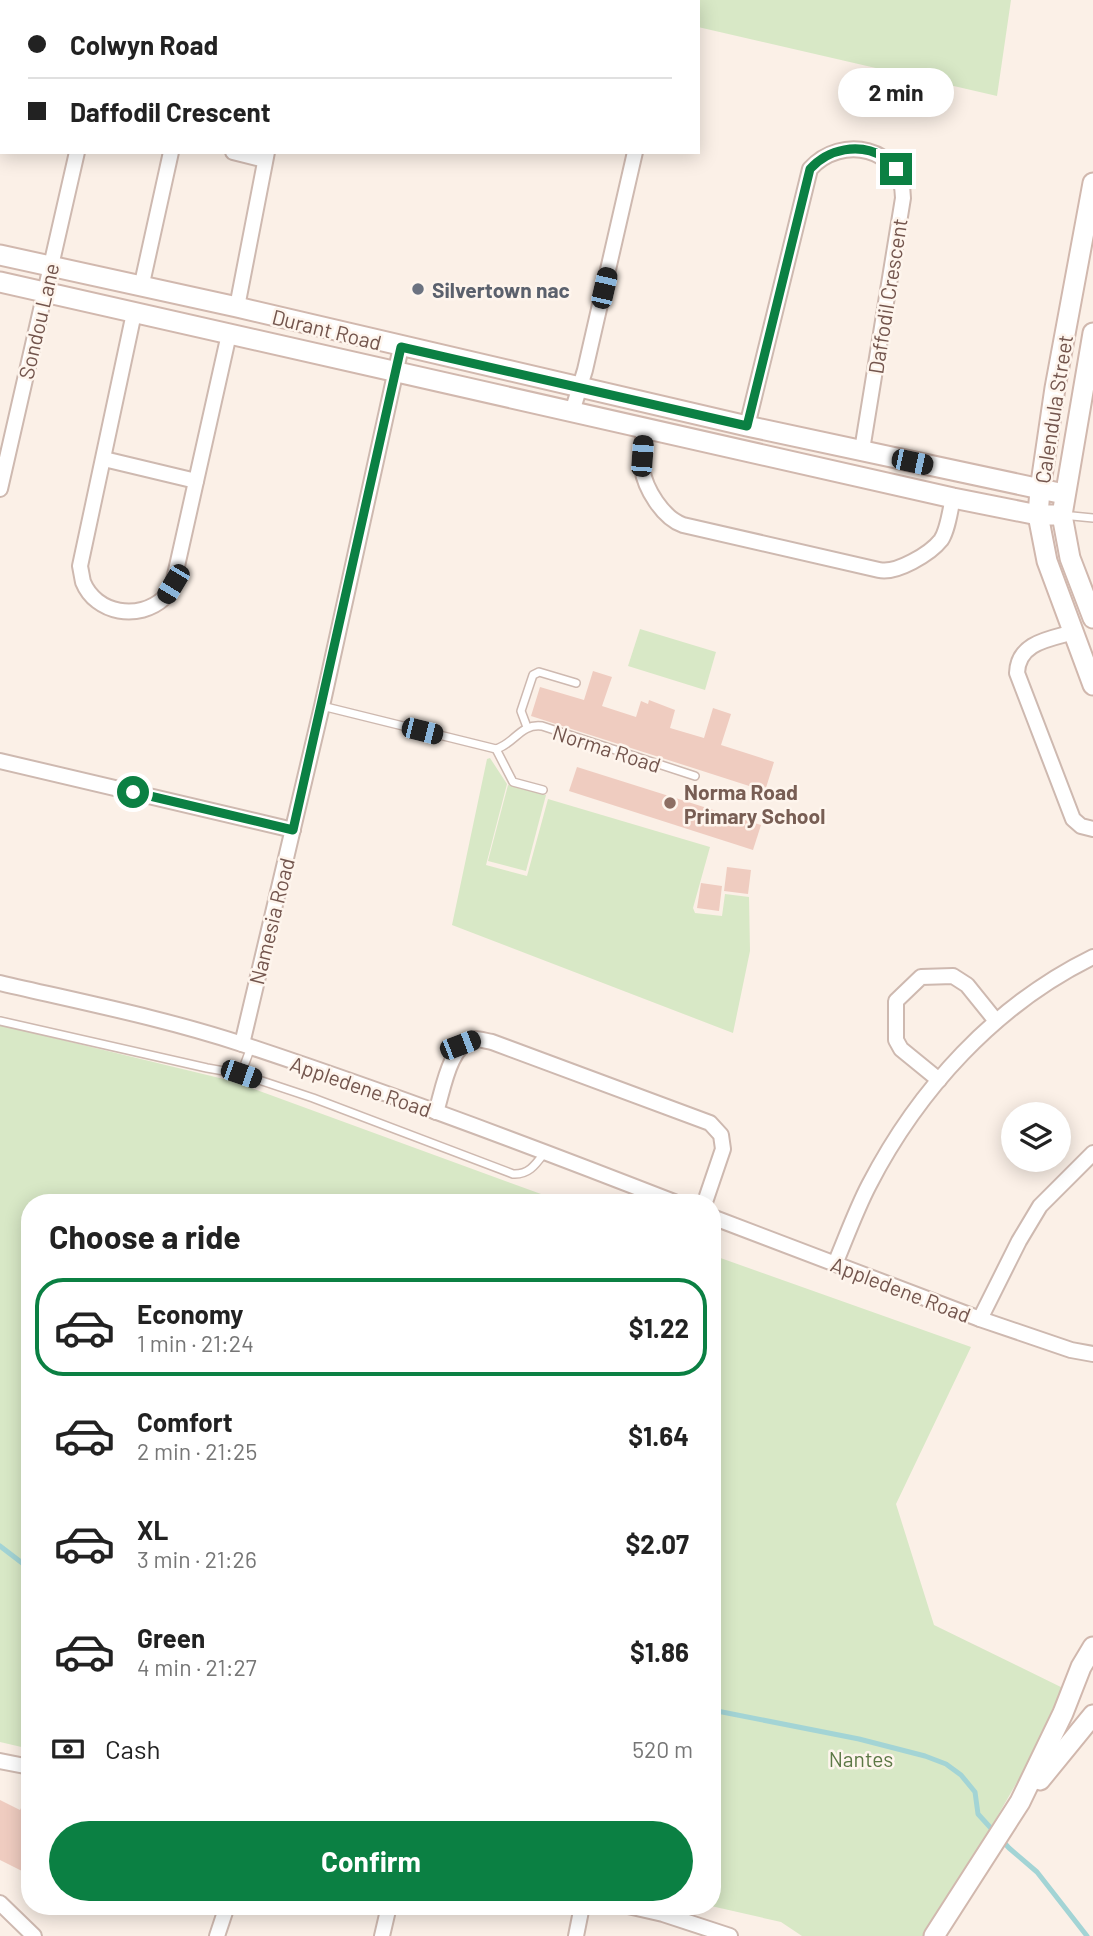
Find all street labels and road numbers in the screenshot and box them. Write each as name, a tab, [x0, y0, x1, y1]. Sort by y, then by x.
street label: Daffodil Crescent	[862, 216, 912, 376]
street label: Sondou Lane	[13, 261, 63, 381]
street label: Durant Road	[270, 303, 384, 355]
street label: Calendula Street	[1029, 333, 1077, 485]
street label: Norma Road	[550, 719, 664, 777]
street label: Namesia Road	[243, 855, 299, 987]
street label: Appledene Road	[287, 1050, 435, 1122]
street label: Appledene Road	[828, 1251, 974, 1327]

